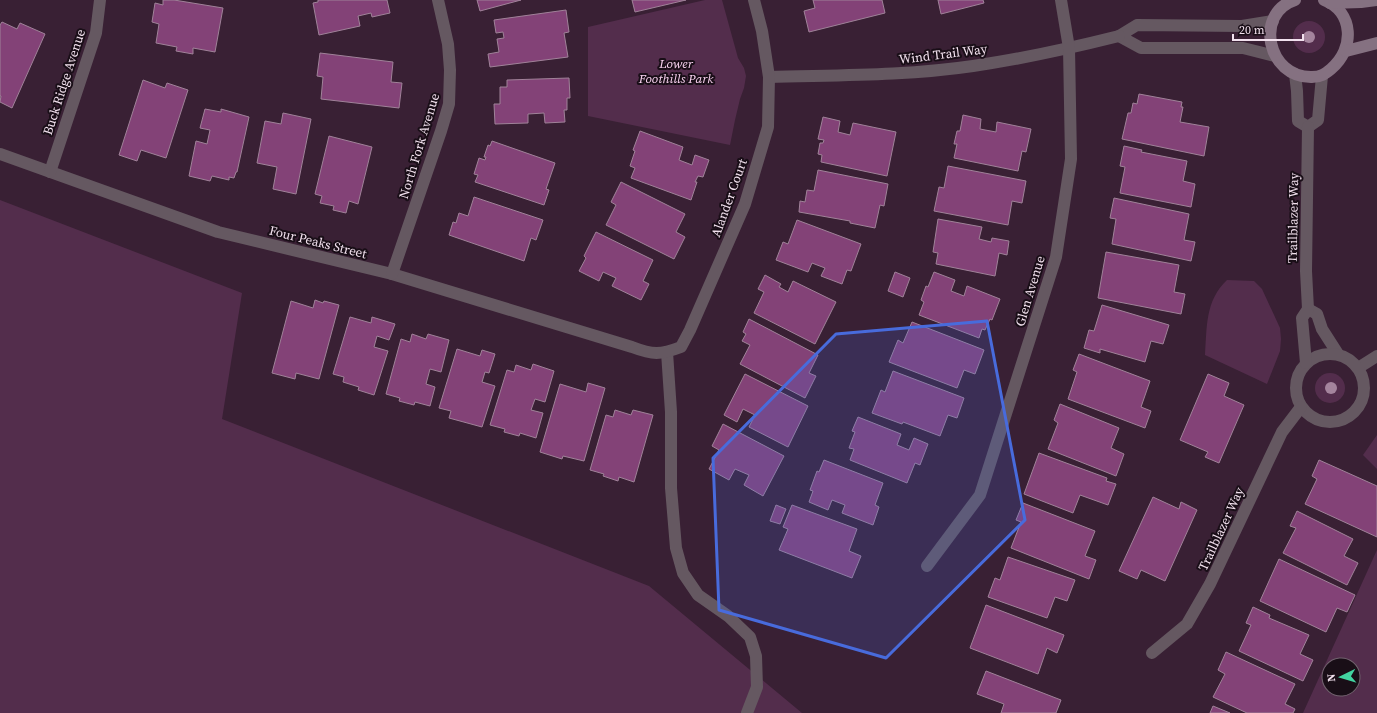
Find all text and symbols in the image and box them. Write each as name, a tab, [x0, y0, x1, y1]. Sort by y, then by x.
scale bar	[1233, 16, 1303, 42]
text: 20 m	[1239, 22, 1265, 38]
street label: Buck Ridge Avenue	[39, 27, 89, 137]
street label: Wind Trail Way	[898, 40, 988, 68]
park label: Lower Foothills Park	[638, 55, 714, 87]
street label: North Fork Avenue	[395, 91, 443, 201]
street label: Alander Court	[707, 156, 751, 239]
street label: Trailblazer Way	[1284, 172, 1302, 263]
street label: Four Peaks Street	[267, 222, 369, 263]
street label: Glen Avenue	[1011, 253, 1049, 328]
street label: Trailblazer Way	[1194, 484, 1248, 574]
north arrow	[1321, 657, 1361, 697]
text: N	[1324, 673, 1339, 682]

